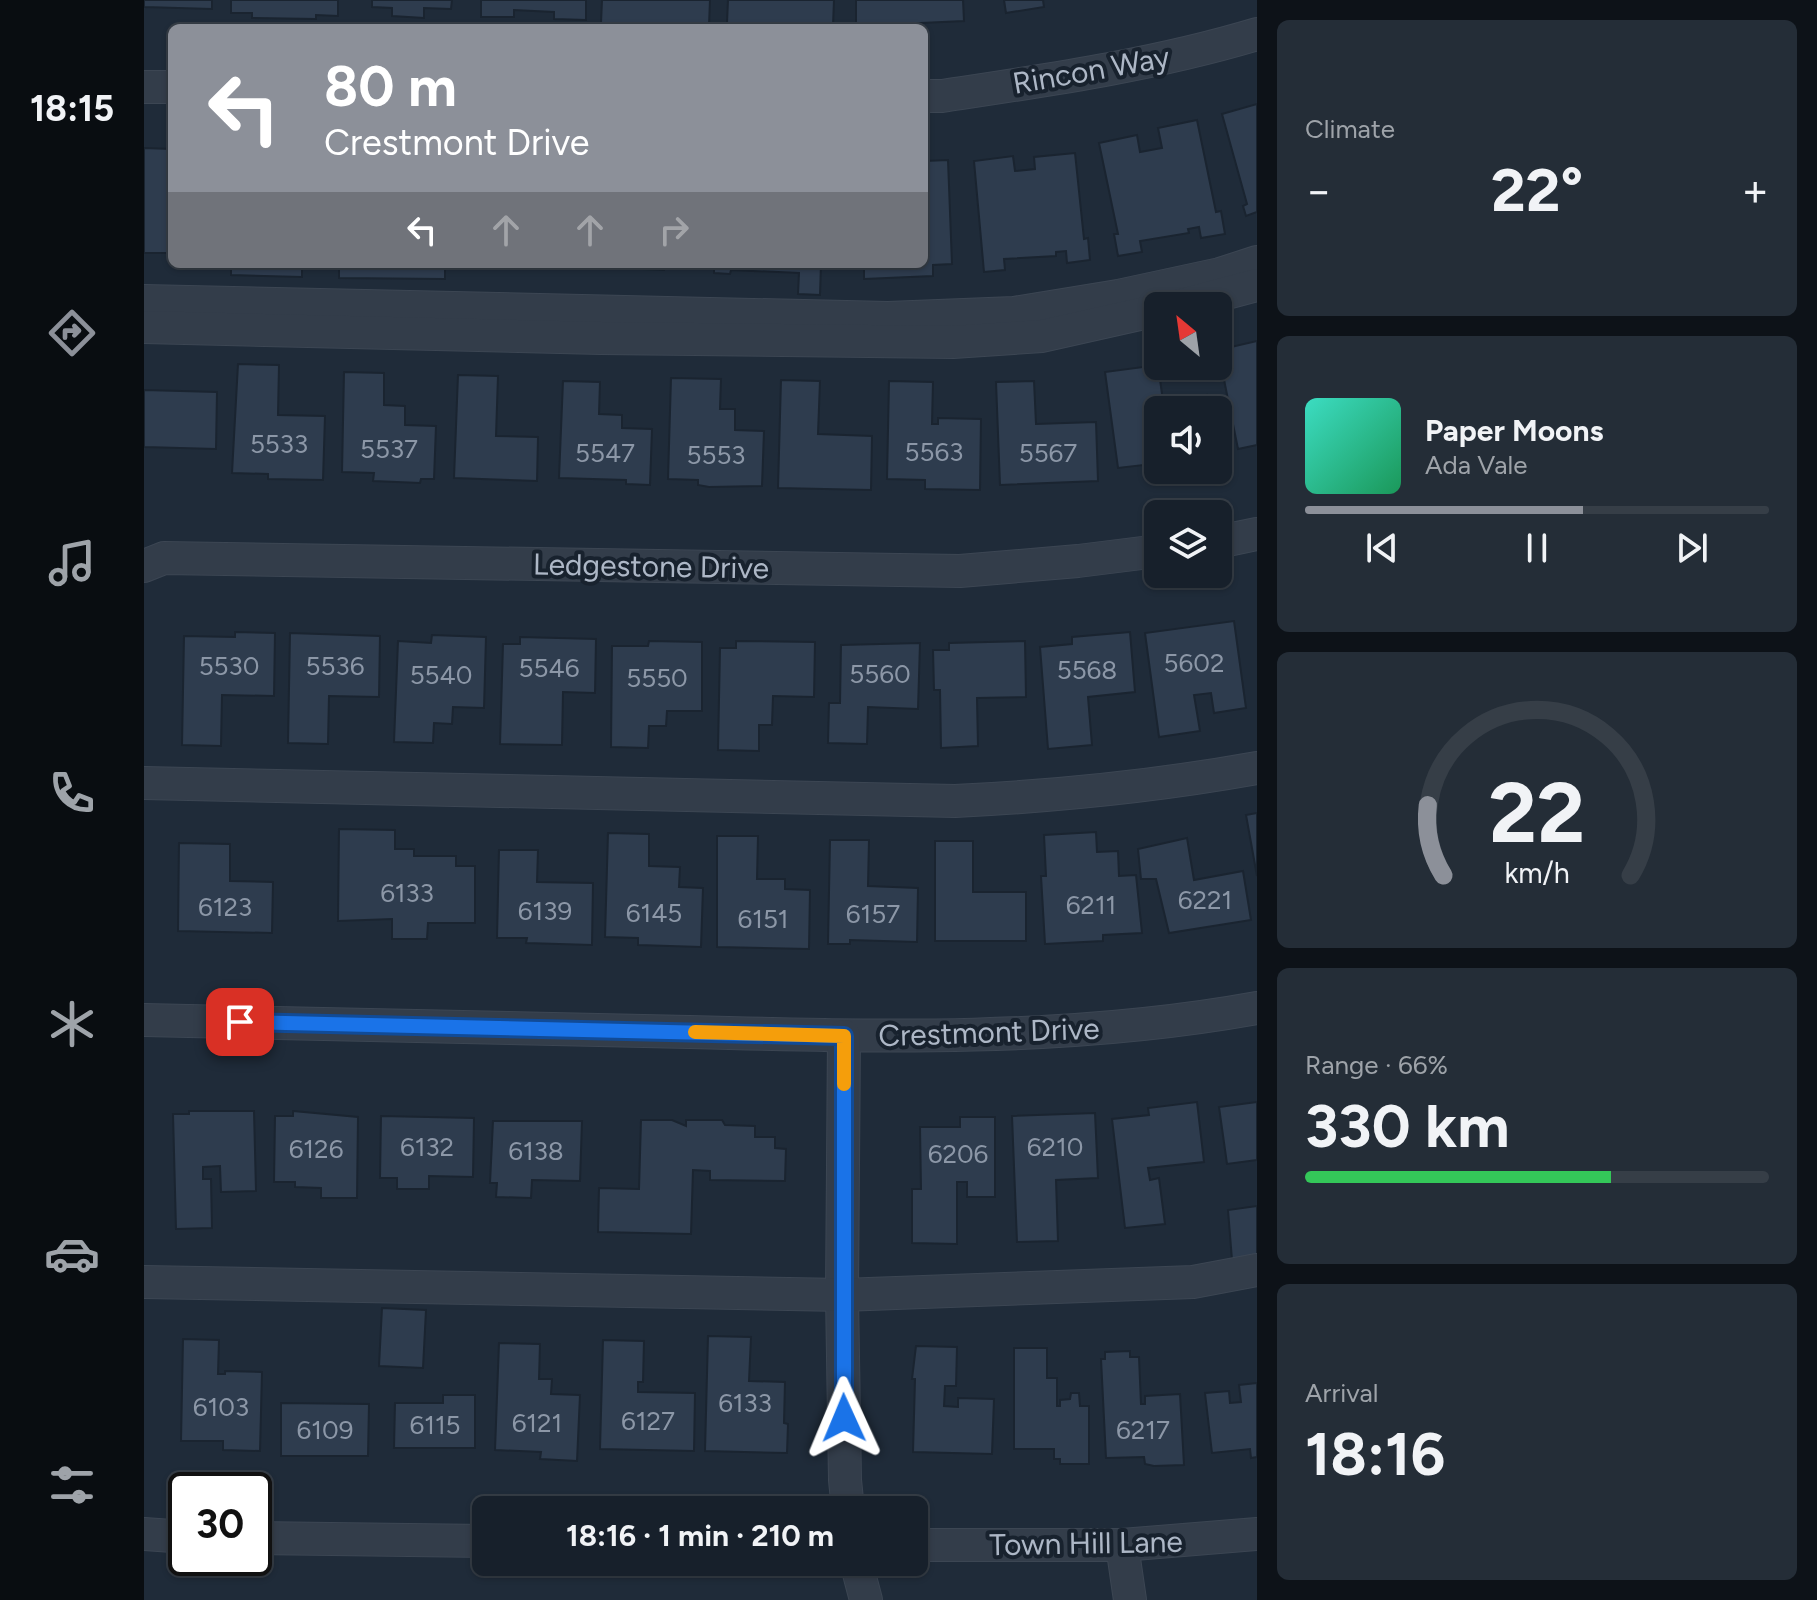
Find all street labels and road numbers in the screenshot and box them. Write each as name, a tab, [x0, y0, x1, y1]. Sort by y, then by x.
street label: Rincon Way	[1010, 38, 1173, 102]
street label: Ledgestone Drive	[533, 545, 769, 587]
street label: Crestmont Drive	[878, 1010, 1100, 1054]
street label: Town Hill Lane	[989, 1523, 1183, 1563]

